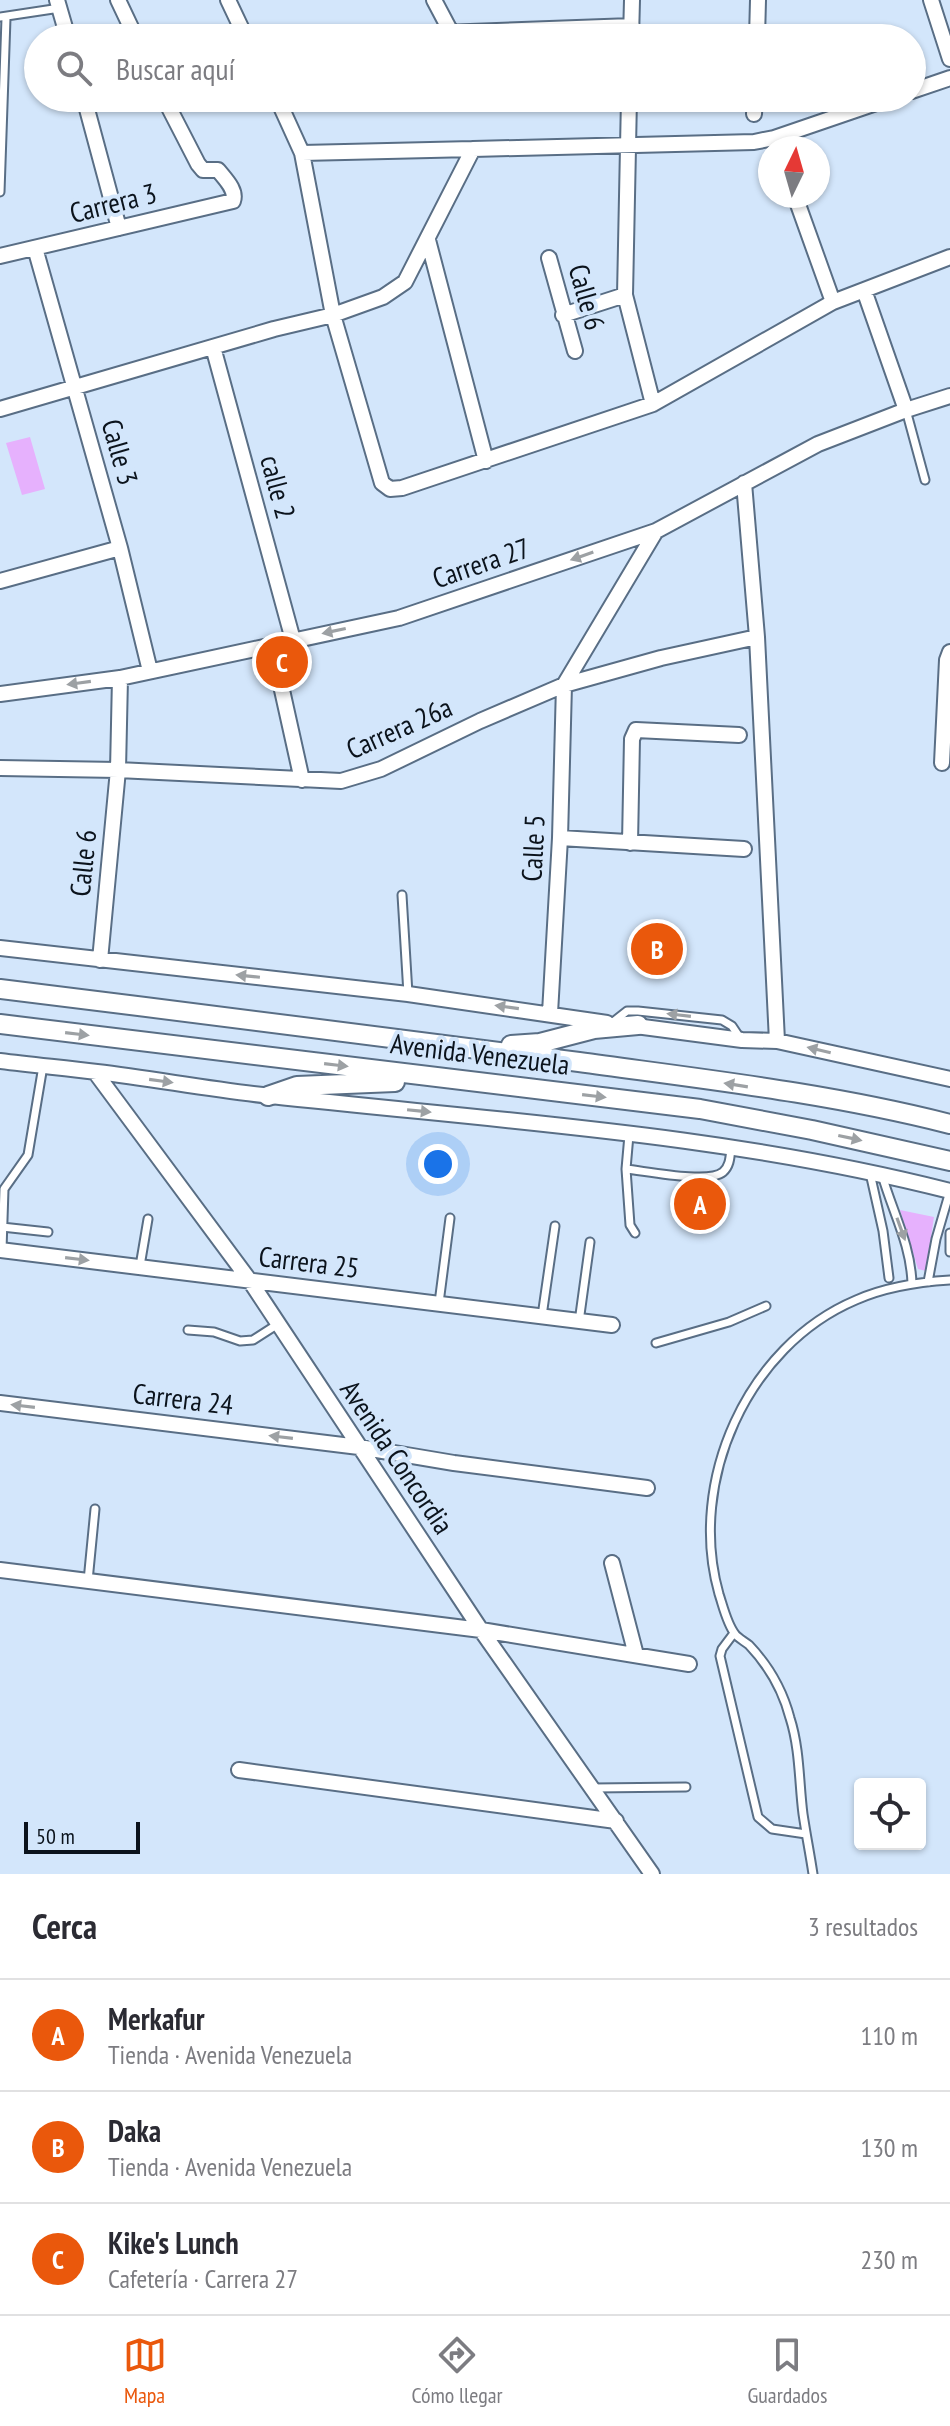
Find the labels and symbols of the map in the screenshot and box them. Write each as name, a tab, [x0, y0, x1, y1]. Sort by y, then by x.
north arrow	[758, 136, 830, 208]
street label: Carrera 3	[66, 174, 160, 231]
street label: Calle 6	[560, 260, 614, 334]
street label: Calle 3	[93, 415, 147, 489]
street label: calle 2	[252, 451, 305, 523]
street label: Carrera 27	[427, 529, 534, 596]
one-way arrow	[570, 551, 594, 563]
one-way arrow	[321, 626, 346, 638]
pin: C	[256, 632, 308, 692]
one-way arrow	[66, 677, 91, 690]
street label: Carrera 26a	[340, 688, 457, 767]
street label: Calle 5	[512, 814, 553, 882]
street label: Calle 6	[61, 828, 104, 898]
pin: B	[631, 919, 683, 979]
one-way arrow	[235, 970, 260, 983]
one-way arrow	[494, 1000, 519, 1013]
one-way arrow	[666, 1009, 691, 1022]
street label: Avenida Venezuela	[388, 1024, 572, 1083]
one-way arrow	[65, 1028, 90, 1041]
one-way arrow	[807, 1043, 832, 1056]
one-way arrow	[323, 1059, 348, 1072]
one-way arrow	[149, 1075, 174, 1088]
one-way arrow	[723, 1078, 748, 1090]
one-way arrow	[582, 1090, 607, 1103]
one-way arrow	[407, 1105, 432, 1118]
one-way arrow	[838, 1132, 863, 1145]
your location	[418, 1144, 458, 1184]
pin: A	[674, 1174, 726, 1234]
one-way arrow	[896, 1217, 908, 1241]
street label: Carrera 25	[257, 1237, 361, 1286]
one-way arrow	[65, 1253, 90, 1266]
street label: Avenida Concordia	[332, 1373, 462, 1541]
street label: Carrera 24	[131, 1374, 236, 1423]
one-way arrow	[10, 1399, 35, 1412]
one-way arrow	[269, 1431, 294, 1444]
scale bar	[24, 1818, 140, 1854]

